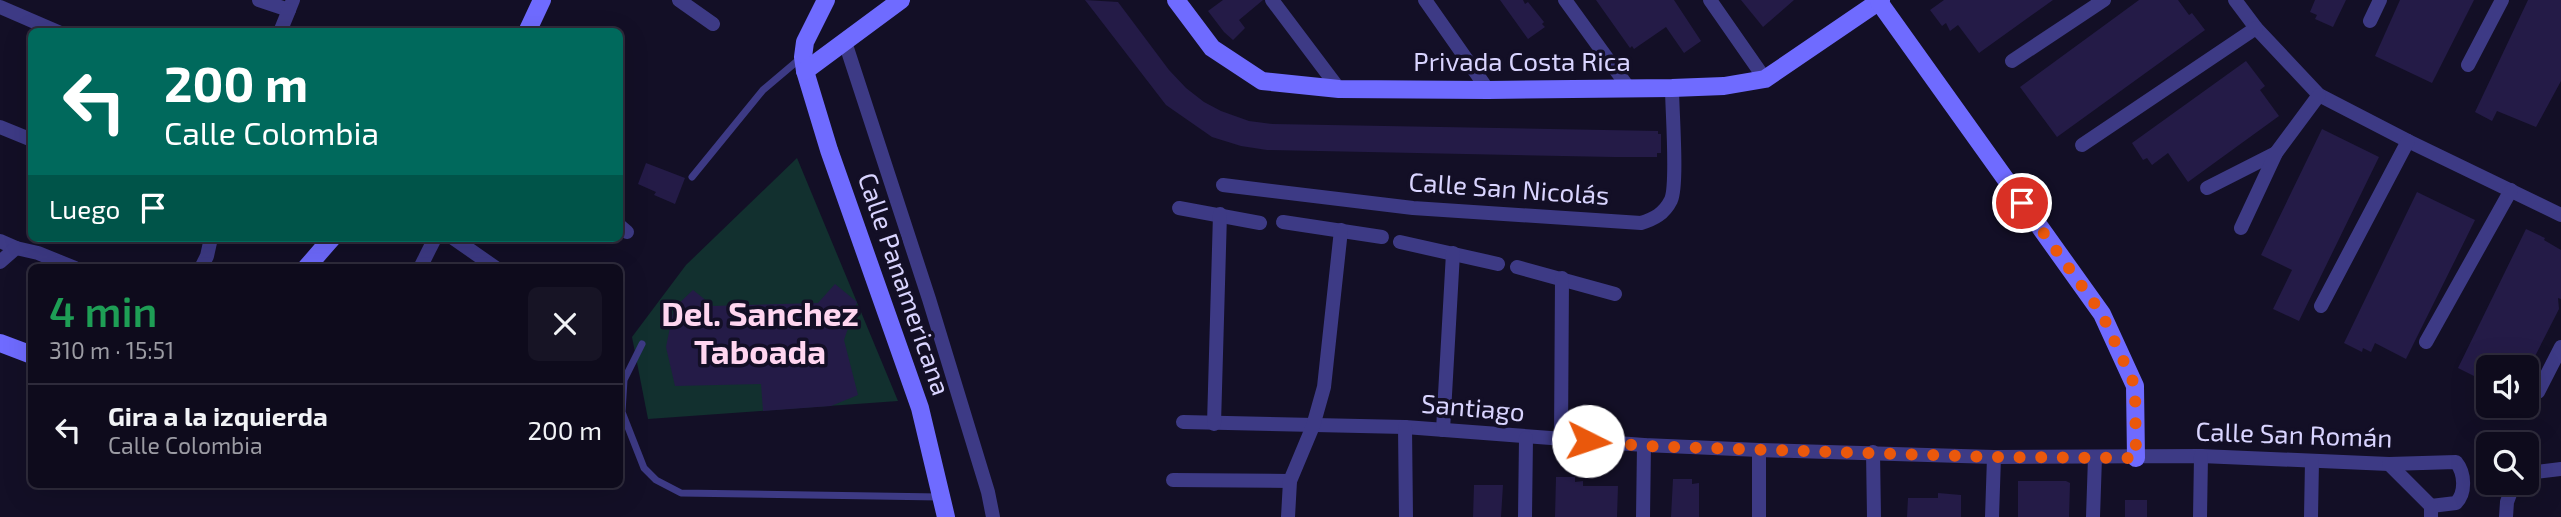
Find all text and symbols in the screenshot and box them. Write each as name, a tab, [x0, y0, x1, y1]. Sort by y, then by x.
street label: Privada Costa Rica	[1413, 45, 1631, 76]
text: 200 m	[164, 53, 308, 112]
icon: left	[49, 56, 140, 147]
text: Calle Colombia	[164, 113, 379, 151]
street label: Calle San Nicolás	[1408, 165, 1611, 210]
street label: Calle Panamericana	[853, 168, 958, 399]
pin	[1992, 173, 2052, 233]
icon: arrive	[2003, 184, 2041, 222]
icon: arrive	[134, 189, 172, 227]
text: Luego	[49, 193, 120, 224]
text: 4 min	[49, 285, 158, 335]
button: close	[528, 287, 602, 361]
district label: Del. Sanchez Taboada	[661, 293, 859, 371]
text: 310 m · 15:51	[49, 336, 174, 364]
map controls	[2476, 355, 2539, 495]
button: sound	[2476, 355, 2539, 418]
street label: Santiago	[1420, 387, 1526, 426]
text: Gira a la izquierda	[108, 400, 328, 431]
position arrow	[1551, 404, 1625, 478]
icon: left	[49, 411, 87, 449]
text: 200 m	[527, 414, 602, 445]
street label: Calle San Román	[2195, 415, 2393, 452]
text: Calle Colombia	[108, 431, 263, 459]
button: search	[2476, 432, 2539, 495]

